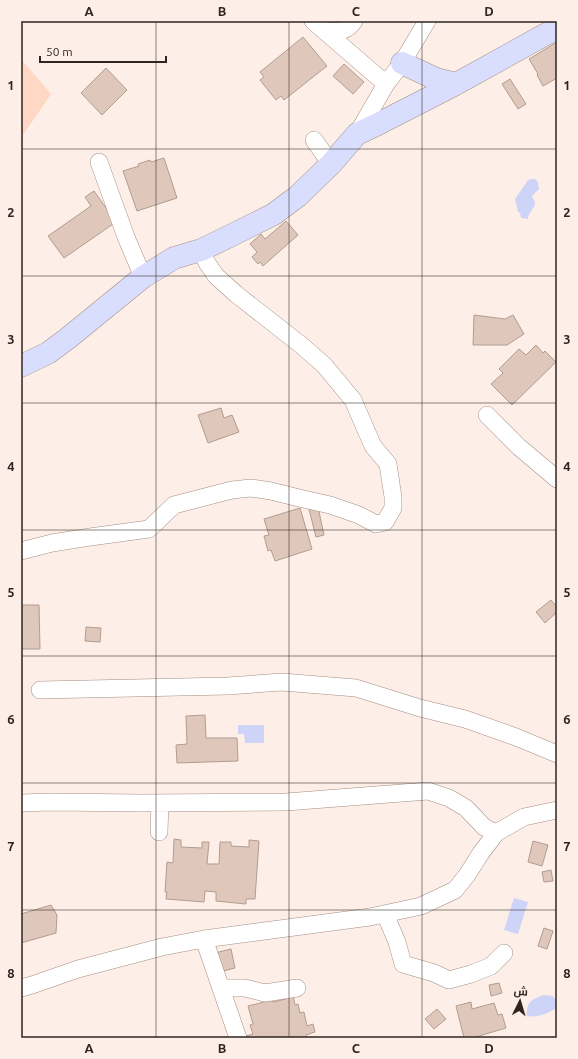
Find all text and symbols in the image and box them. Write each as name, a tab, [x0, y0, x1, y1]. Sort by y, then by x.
text: A	[84, 4, 94, 18]
text: B	[218, 4, 227, 18]
text: C	[352, 4, 361, 18]
text: D	[484, 4, 494, 18]
scale bar	[40, 38, 166, 64]
text: 50 m	[46, 45, 73, 58]
text: 1	[7, 78, 15, 92]
text: 1	[563, 78, 571, 92]
text: 2	[7, 205, 15, 219]
text: 2	[563, 205, 571, 219]
text: 3	[7, 332, 15, 346]
text: 3	[563, 332, 571, 346]
text: 4	[7, 459, 15, 473]
text: 4	[563, 459, 571, 473]
text: 5	[7, 585, 15, 599]
text: 5	[563, 585, 571, 599]
text: 6	[7, 712, 15, 726]
text: 6	[563, 712, 571, 726]
text: 7	[7, 839, 15, 853]
text: 7	[563, 839, 571, 853]
text: 8	[7, 966, 15, 980]
text: 8	[563, 966, 571, 980]
north arrow	[500, 981, 540, 1021]
text: ش	[513, 984, 528, 999]
text: A	[84, 1041, 94, 1055]
text: B	[218, 1041, 227, 1055]
text: C	[352, 1041, 361, 1055]
text: D	[484, 1041, 494, 1055]

